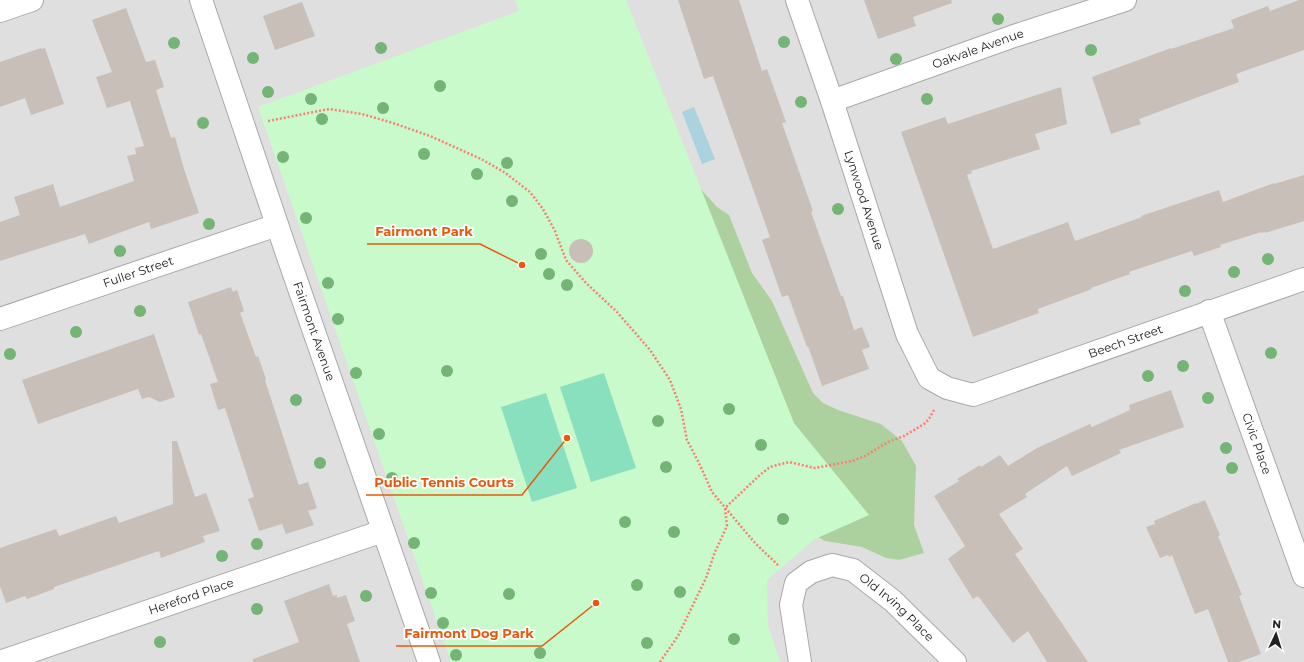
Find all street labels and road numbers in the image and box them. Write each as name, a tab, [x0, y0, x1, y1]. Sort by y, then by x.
street label: Oakvale Avenue	[930, 25, 1026, 72]
street label: Lynwood Avenue	[841, 148, 887, 252]
street label: Fuller Street	[101, 253, 175, 291]
street label: Fairmont Avenue	[290, 279, 339, 383]
street label: Beech Street	[1086, 321, 1165, 361]
street label: Civic Place	[1239, 411, 1275, 476]
street label: Old Irving Place	[856, 570, 937, 644]
street label: Hereford Place	[146, 575, 236, 618]

